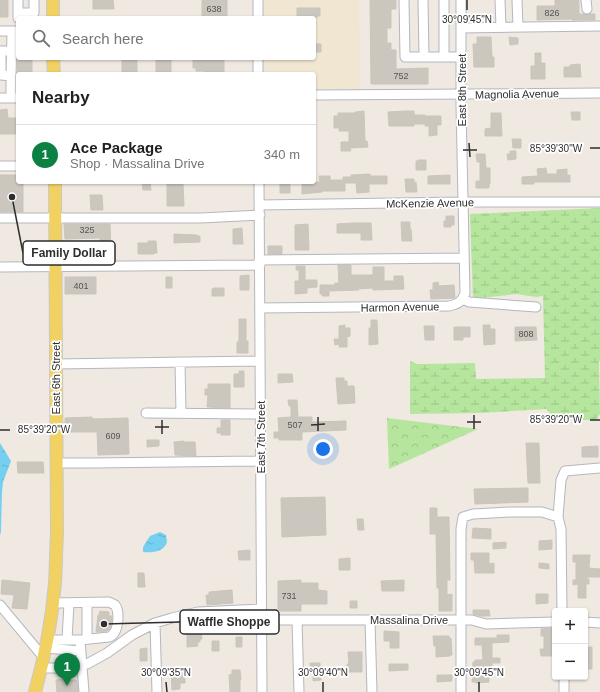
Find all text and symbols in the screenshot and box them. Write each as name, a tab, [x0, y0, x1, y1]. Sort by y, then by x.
house number: 638	[206, 4, 222, 14]
house number: 826	[544, 8, 560, 18]
text: 30°09'45"N	[442, 14, 492, 25]
search box	[16, 16, 316, 60]
icon: search	[30, 27, 52, 49]
text: Search here	[62, 30, 144, 47]
street label: East 8th Street	[456, 54, 468, 126]
house number: 752	[393, 71, 409, 81]
street label: Magnolia Avenue	[475, 87, 559, 101]
text: Nearby	[32, 88, 90, 107]
text: Ace Package	[70, 139, 163, 156]
text: 85°39'30"W	[530, 143, 583, 154]
text: 1	[41, 147, 49, 162]
text: 340 m	[264, 147, 300, 162]
text: Shop · Massalina Drive	[70, 156, 204, 171]
street label: McKenzie Avenue	[386, 196, 474, 210]
house number: 325	[79, 225, 95, 235]
callout: Family Dollar	[23, 241, 115, 265]
text: Family Dollar	[31, 246, 107, 260]
house number: 401	[73, 281, 89, 291]
street label: Harmon Avenue	[361, 300, 439, 314]
house number: 808	[518, 329, 534, 339]
street label: East 6th Street	[50, 342, 62, 414]
street label: East 7th Street	[255, 401, 267, 473]
text: 85°39'20"W	[530, 414, 583, 425]
house number: 507	[287, 420, 303, 430]
text: 85°39'20"W	[18, 424, 71, 435]
house number: 609	[105, 431, 121, 441]
your location	[313, 439, 333, 459]
house number: 731	[281, 591, 297, 601]
map controls	[552, 608, 588, 680]
button: +	[552, 608, 588, 644]
callout: Waffle Shoppe	[180, 610, 279, 634]
street label: Massalina Drive	[370, 614, 448, 626]
text: Waffle Shoppe	[188, 615, 271, 629]
button: −	[552, 644, 588, 680]
pin: 1	[54, 653, 80, 686]
text: 30°09'35"N	[141, 667, 191, 678]
text: 30°09'40"N	[298, 667, 348, 678]
text: 30°09'45"N	[454, 667, 504, 678]

